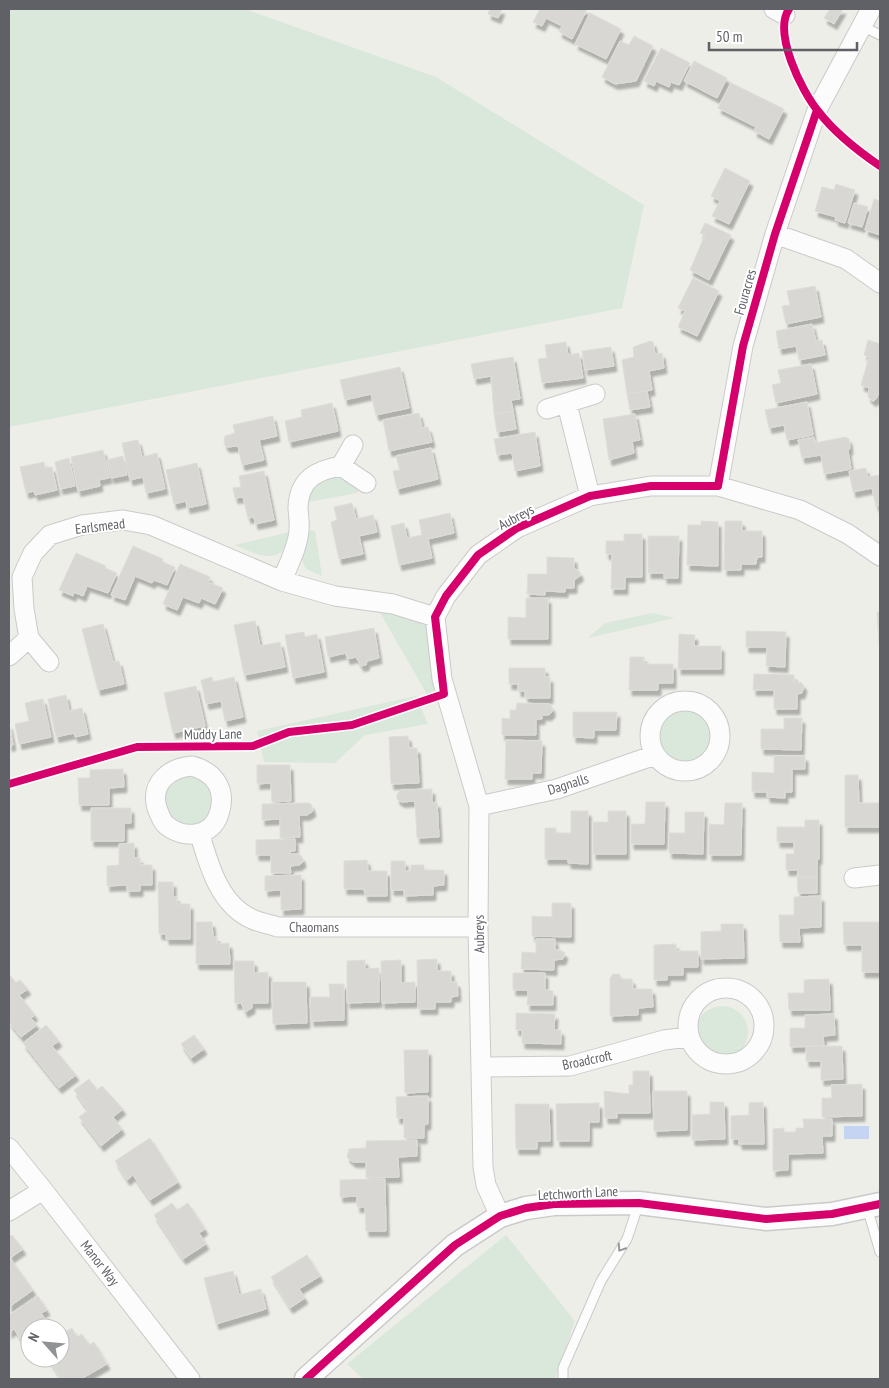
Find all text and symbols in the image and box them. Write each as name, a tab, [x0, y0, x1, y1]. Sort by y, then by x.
scale bar	[709, 20, 856, 52]
text: 50 m	[716, 27, 742, 46]
street label: Fouracres	[730, 267, 760, 317]
street label: Aubreys	[495, 500, 537, 534]
street label: Earlsmead	[74, 514, 126, 538]
street label: Muddy Lane	[184, 724, 242, 744]
street label: Dagnalls	[545, 769, 591, 799]
street label: Aubreys	[470, 915, 488, 953]
street label: Chaomans	[289, 918, 339, 936]
street label: Broadcroft	[561, 1046, 614, 1074]
street label: Letchworth Lane	[537, 1182, 619, 1204]
street label: Manor Way	[77, 1237, 124, 1290]
one-way arrow	[618, 1243, 628, 1252]
north arrow	[20, 1318, 70, 1368]
text: N	[24, 1330, 43, 1345]

